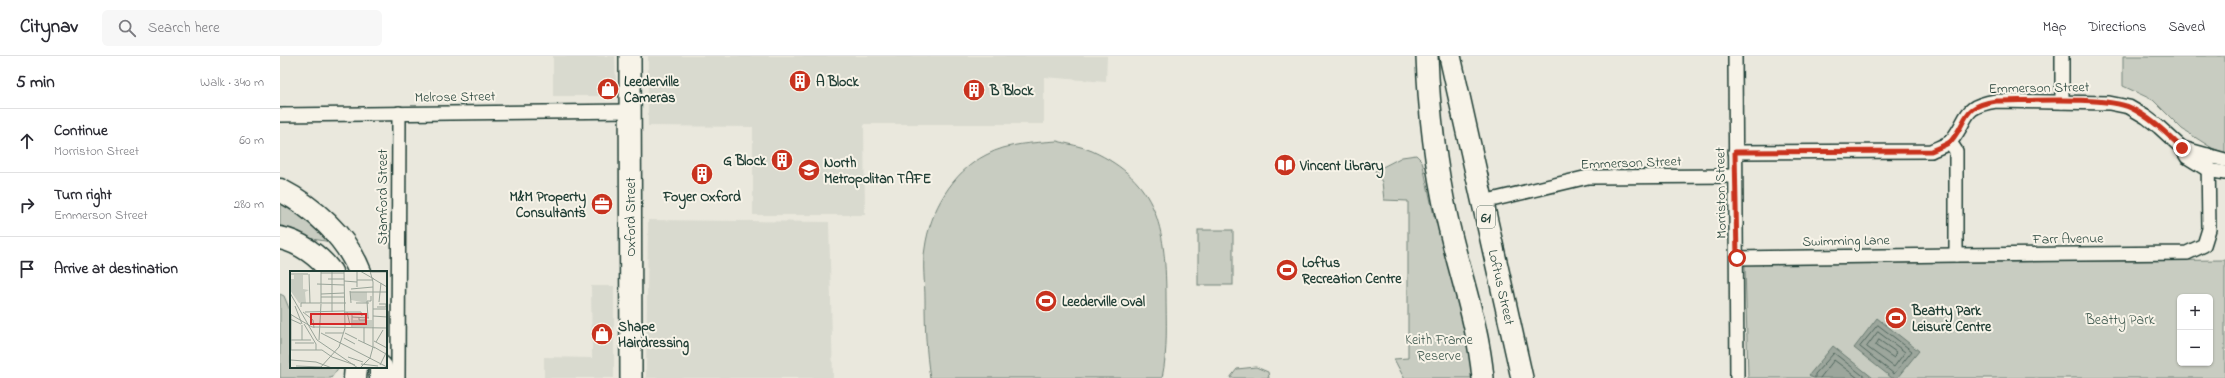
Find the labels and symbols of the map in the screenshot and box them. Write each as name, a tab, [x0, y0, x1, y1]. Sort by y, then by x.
building icon: A Block	[787, 68, 813, 94]
place label: Leederville Cameras	[624, 72, 680, 109]
place label: A Block	[816, 72, 860, 93]
shop icon: Leederville Cameras	[595, 76, 621, 102]
building icon: B Block	[961, 77, 987, 103]
street label: Emmerson Street	[1988, 77, 2090, 100]
place label: B Block	[989, 81, 1034, 102]
street label: Melrose Street	[414, 86, 496, 109]
route end	[2173, 139, 2191, 157]
building icon: G Block	[769, 147, 795, 173]
street label: Morriston Street	[1710, 147, 1733, 239]
street label: Stamford Street	[373, 149, 394, 245]
place label: G Block	[723, 151, 767, 172]
street label: Emmerson Street	[1580, 151, 1682, 176]
library icon: Vincent Library	[1272, 152, 1298, 178]
place label: North Metropolitan TAFE	[824, 153, 932, 190]
place label: Vincent Library	[1299, 156, 1384, 179]
school or university icon: North Metropolitan TAFE	[796, 157, 822, 183]
building icon: Foyer Oxford	[689, 161, 715, 187]
street label: Oxford Street	[621, 177, 642, 257]
place label: M&M Property Consultants	[510, 187, 586, 224]
place label: Foyer Oxford	[662, 187, 741, 210]
office icon: M&M Property Consultants	[589, 191, 615, 217]
road number: 61	[1477, 206, 1495, 228]
street label: Farr Avenue	[2032, 228, 2104, 251]
street label: Swimming Lane	[1802, 230, 1891, 254]
street label: Loftus Street	[1482, 247, 1519, 327]
route start	[1728, 249, 1746, 267]
place label: Loftus Recreation Centre	[1301, 253, 1402, 290]
sports icon: Loftus Recreation Centre	[1274, 257, 1300, 283]
inset map	[290, 271, 387, 368]
sports icon: Leederville Oval	[1033, 288, 1059, 314]
place label: Leederville Oval	[1062, 292, 1146, 313]
place label: Beatty Park Leisure Centre	[1911, 301, 1992, 338]
sports icon: Beatty Park Leisure Centre	[1883, 305, 1909, 331]
park label: Beatty Park	[2084, 310, 2155, 332]
place label: Shape Hairdressing	[618, 317, 690, 356]
shop icon: Shape Hairdressing	[589, 321, 615, 347]
park label: Keith Frame Reserve	[1405, 330, 1473, 367]

